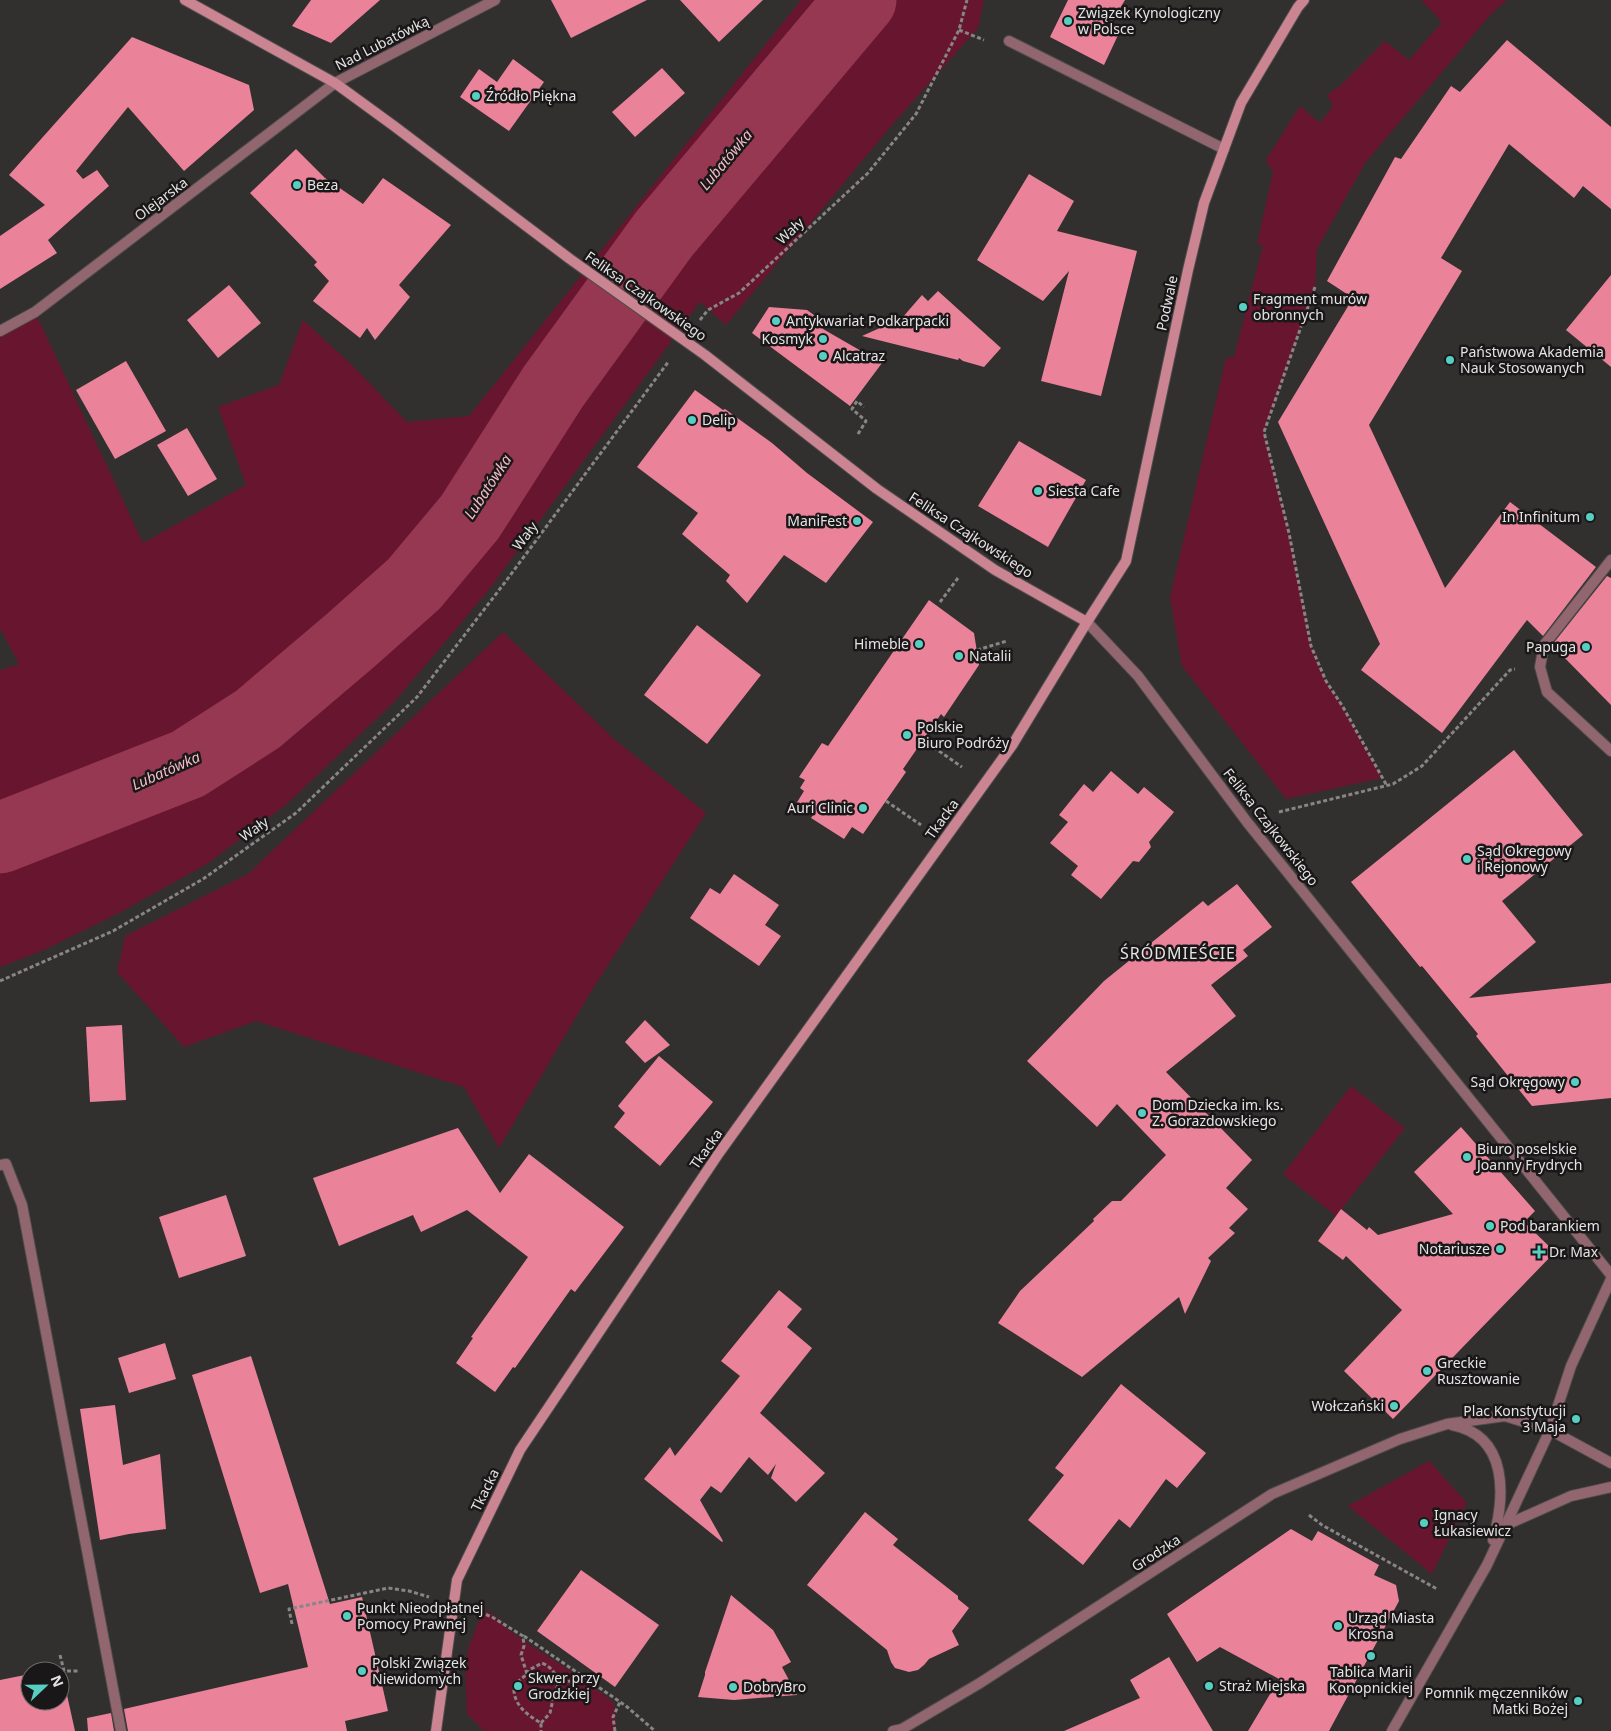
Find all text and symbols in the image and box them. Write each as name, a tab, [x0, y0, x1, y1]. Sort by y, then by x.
place label: Związek Kynologiczny w Polsce	[1078, 3, 1221, 38]
street label: Nad Lubatówką	[332, 11, 432, 74]
marker: Związek Kynologiczny w Polsce	[1062, 15, 1074, 27]
place label: Źródło Piękna	[486, 86, 576, 105]
marker: Źródło Piękna	[470, 90, 482, 102]
water label: Lubatówka	[694, 125, 757, 194]
street label: Olejarska	[130, 172, 191, 225]
place label: Beza	[307, 175, 338, 194]
marker: Beza	[291, 179, 303, 191]
street label: Wały	[772, 212, 808, 248]
street label: Feliksa Czajkowskiego	[582, 246, 711, 345]
street label: Podwale	[1151, 273, 1182, 332]
place label: Fragment murów obronnych	[1253, 289, 1367, 324]
marker: Fragment murów obronnych	[1237, 301, 1249, 313]
place label: Antykwariat Podkarpacki	[786, 311, 949, 330]
marker: Antykwariat Podkarpacki	[770, 315, 782, 327]
place label: Kosmyk	[761, 329, 814, 348]
marker: Kosmyk	[817, 333, 829, 345]
place label: Państwowa Akademia Nauk Stosowanych	[1460, 342, 1604, 377]
place label: Alcatraz	[833, 346, 886, 365]
marker: Alcatraz	[817, 350, 829, 362]
marker: Państwowa Akademia Nauk Stosowanych	[1444, 354, 1456, 366]
place label: Delip	[702, 410, 736, 429]
marker: Delip	[686, 414, 698, 426]
water label: Lubatówka	[459, 450, 516, 523]
place label: Siesta Cafe	[1048, 481, 1120, 500]
marker: Siesta Cafe	[1032, 485, 1044, 497]
street label: Feliksa Czajkowskiego	[906, 487, 1037, 582]
place label: In Infinitum	[1502, 507, 1580, 526]
place label: ManiFest	[787, 511, 847, 530]
marker: In Infinitum	[1584, 511, 1596, 523]
marker: ManiFest	[851, 515, 863, 527]
street label: Wały	[508, 517, 542, 554]
place label: Himeble	[854, 634, 909, 653]
place label: Papuga	[1526, 637, 1576, 656]
marker: Himeble	[913, 638, 925, 650]
marker: Papuga	[1580, 641, 1592, 653]
place label: Natalii	[969, 646, 1011, 665]
marker: Natalii	[953, 650, 965, 662]
place label: Polskie Biuro Podróży	[917, 717, 1010, 752]
marker: Polskie Biuro Podróży	[901, 729, 913, 741]
water label: Lubatówka	[128, 746, 203, 794]
street label: Feliksa Czajkowskiego	[1219, 764, 1323, 889]
street label: Tkacka	[921, 795, 963, 843]
place label: Auri Clinic	[787, 798, 853, 817]
marker: Auri Clinic	[857, 802, 869, 814]
street label: Wały	[235, 811, 273, 845]
place label: Sąd Okregowy i Rejonowy	[1477, 841, 1572, 876]
marker: Sąd Okregowy i Rejonowy	[1461, 853, 1473, 865]
district label: ŚRÓDMIEŚCIE	[1120, 942, 1236, 964]
place label: Sąd Okręgowy	[1470, 1072, 1566, 1091]
marker: Sąd Okręgowy	[1569, 1076, 1581, 1088]
place label: Dom Dziecka im. ks. Z. Gorazdowskiego	[1152, 1095, 1283, 1130]
marker: Dom Dziecka im. ks. Z. Gorazdowskiego	[1136, 1107, 1148, 1119]
street label: Tkacka	[685, 1125, 726, 1173]
place label: Biuro poselskie Joanny Frydrych	[1475, 1139, 1582, 1174]
marker: Biuro poselskie Joanny Frydrych	[1461, 1151, 1473, 1163]
place label: Pod barankiem	[1500, 1216, 1600, 1235]
marker: Pod barankiem	[1484, 1220, 1496, 1232]
place label: Notariusze	[1419, 1239, 1490, 1258]
place label: Dr. Max	[1549, 1242, 1599, 1261]
marker: Notariusze	[1494, 1243, 1506, 1255]
marker: Dr. Max	[1533, 1246, 1545, 1258]
place label: Greckie Rusztowanie	[1437, 1353, 1520, 1388]
marker: Greckie Rusztowanie	[1421, 1365, 1433, 1377]
place label: Wołczański	[1312, 1396, 1384, 1415]
marker: Wołczański	[1388, 1400, 1400, 1412]
place label: Plac Konstytucji 3 Maja	[1463, 1401, 1566, 1436]
marker: Plac Konstytucji 3 Maja	[1570, 1413, 1582, 1425]
street label: Tkacka	[466, 1465, 503, 1514]
place label: Ignacy Łukasiewicz	[1434, 1505, 1512, 1540]
marker: Ignacy Łukasiewicz	[1418, 1517, 1430, 1529]
street label: Grodzka	[1128, 1530, 1184, 1575]
place label: Punkt Nieodpłatnej Pomocy Prawnej	[357, 1598, 483, 1633]
place label: Urząd Miasta Krosna	[1348, 1608, 1434, 1643]
marker: Punkt Nieodpłatnej Pomocy Prawnej	[341, 1610, 353, 1622]
marker: Urząd Miasta Krosna	[1332, 1620, 1344, 1632]
marker: Tablica Marii Konopnickiej	[1365, 1650, 1377, 1662]
place label: Polski Związek Niewidomych	[372, 1653, 467, 1688]
north arrow	[20, 1661, 70, 1711]
place label: Tablica Marii Konopnickiej	[1329, 1662, 1413, 1697]
marker: Polski Związek Niewidomych	[356, 1665, 368, 1677]
place label: Skwer przy Grodzkiej	[528, 1668, 600, 1703]
text: N	[47, 1672, 68, 1690]
place label: Straż Miejska	[1219, 1676, 1305, 1695]
place label: DobryBro	[743, 1677, 806, 1696]
marker: Skwer przy Grodzkiej	[512, 1680, 524, 1692]
marker: Straż Miejska	[1203, 1680, 1215, 1692]
marker: DobryBro	[727, 1681, 739, 1693]
place label: Pomnik męczenników Matki Bożej	[1425, 1683, 1568, 1718]
marker: Pomnik męczenników Matki Bożej	[1572, 1695, 1584, 1707]

